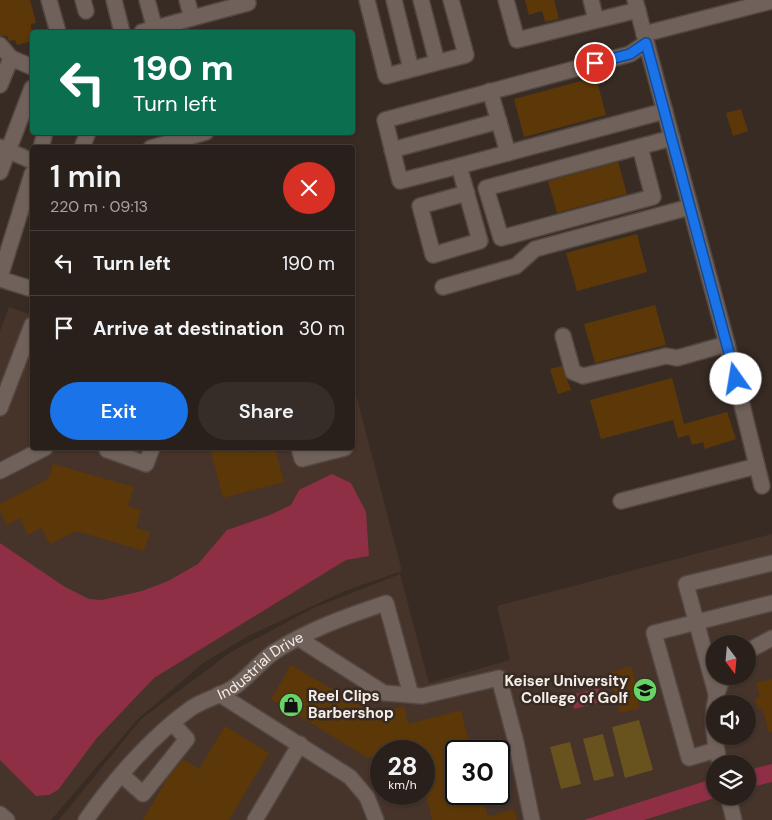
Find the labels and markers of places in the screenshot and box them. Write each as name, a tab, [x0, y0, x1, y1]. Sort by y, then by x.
pin	[574, 42, 616, 84]
place label: Keiser University College of Golf	[504, 671, 628, 708]
school or university icon: Keiser University College of Golf	[632, 677, 658, 703]
place label: Reel Clips Barbershop	[308, 686, 394, 723]
shop icon: Reel Clips Barbershop	[278, 692, 304, 718]

